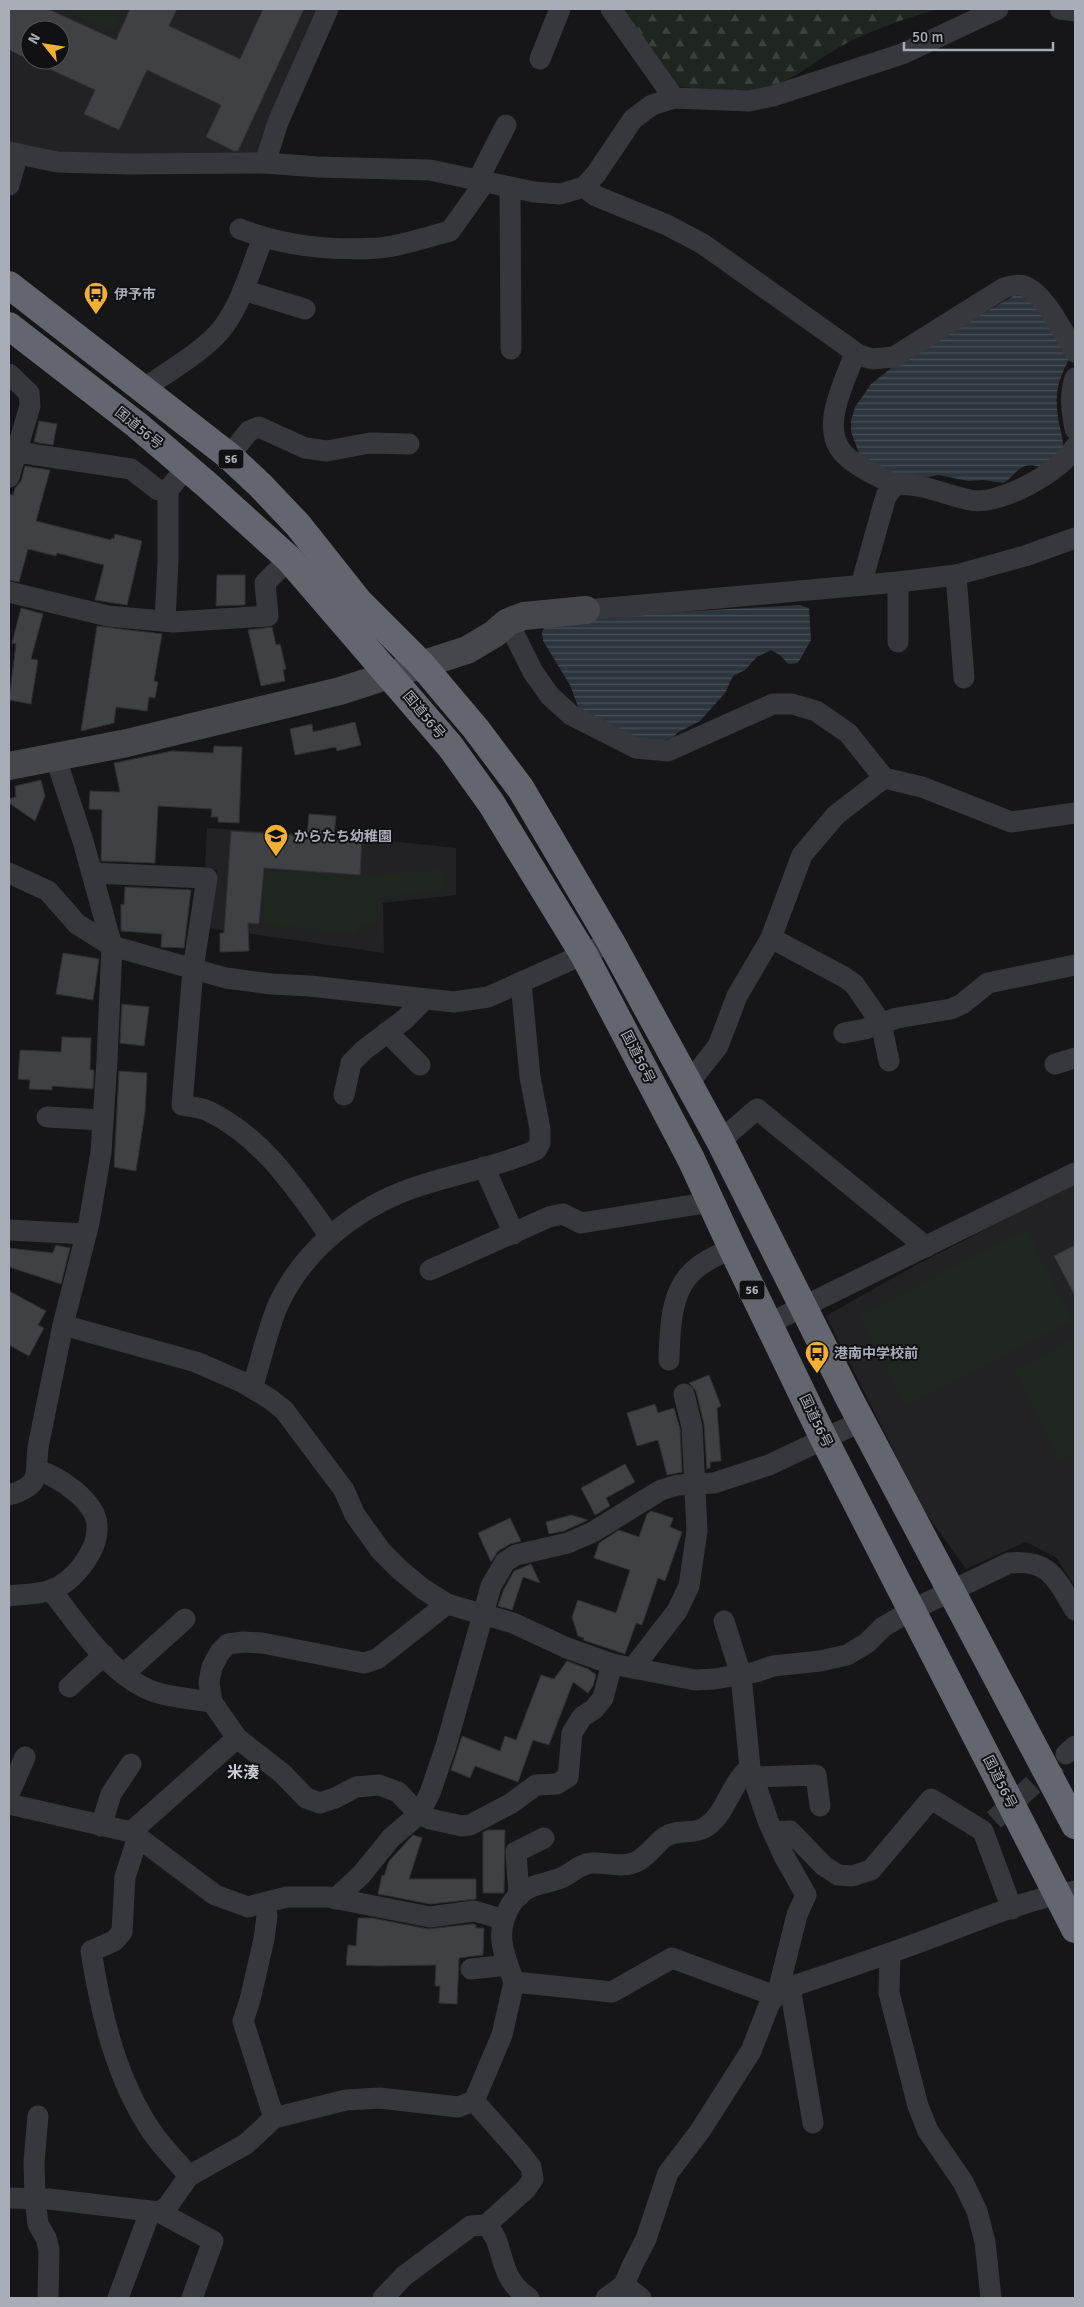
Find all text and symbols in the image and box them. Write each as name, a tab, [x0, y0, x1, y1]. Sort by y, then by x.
north arrow	[20, 20, 70, 70]
scale bar	[904, 20, 1053, 52]
text: 50 m	[912, 28, 943, 46]
text: N	[24, 30, 44, 47]
bus stop icon: 伊予市	[83, 281, 109, 315]
place label: 伊予市	[114, 286, 156, 303]
street label: 国道56号	[111, 403, 167, 453]
road number: 56	[218, 449, 244, 468]
street label: 国道56号	[399, 688, 449, 742]
school or university icon: からたち幼稚園	[263, 823, 289, 857]
place label: からたち幼稚園	[294, 828, 392, 845]
street label: 国道56号	[617, 1028, 659, 1086]
road number: 56	[740, 1280, 764, 1300]
bus stop icon: 港南中学校前	[804, 1340, 830, 1374]
place label: 港南中学校前	[834, 1345, 918, 1362]
street label: 国道56号	[796, 1392, 836, 1450]
street label: 国道56号	[979, 1753, 1021, 1811]
district label: 米湊	[227, 1763, 259, 1783]

